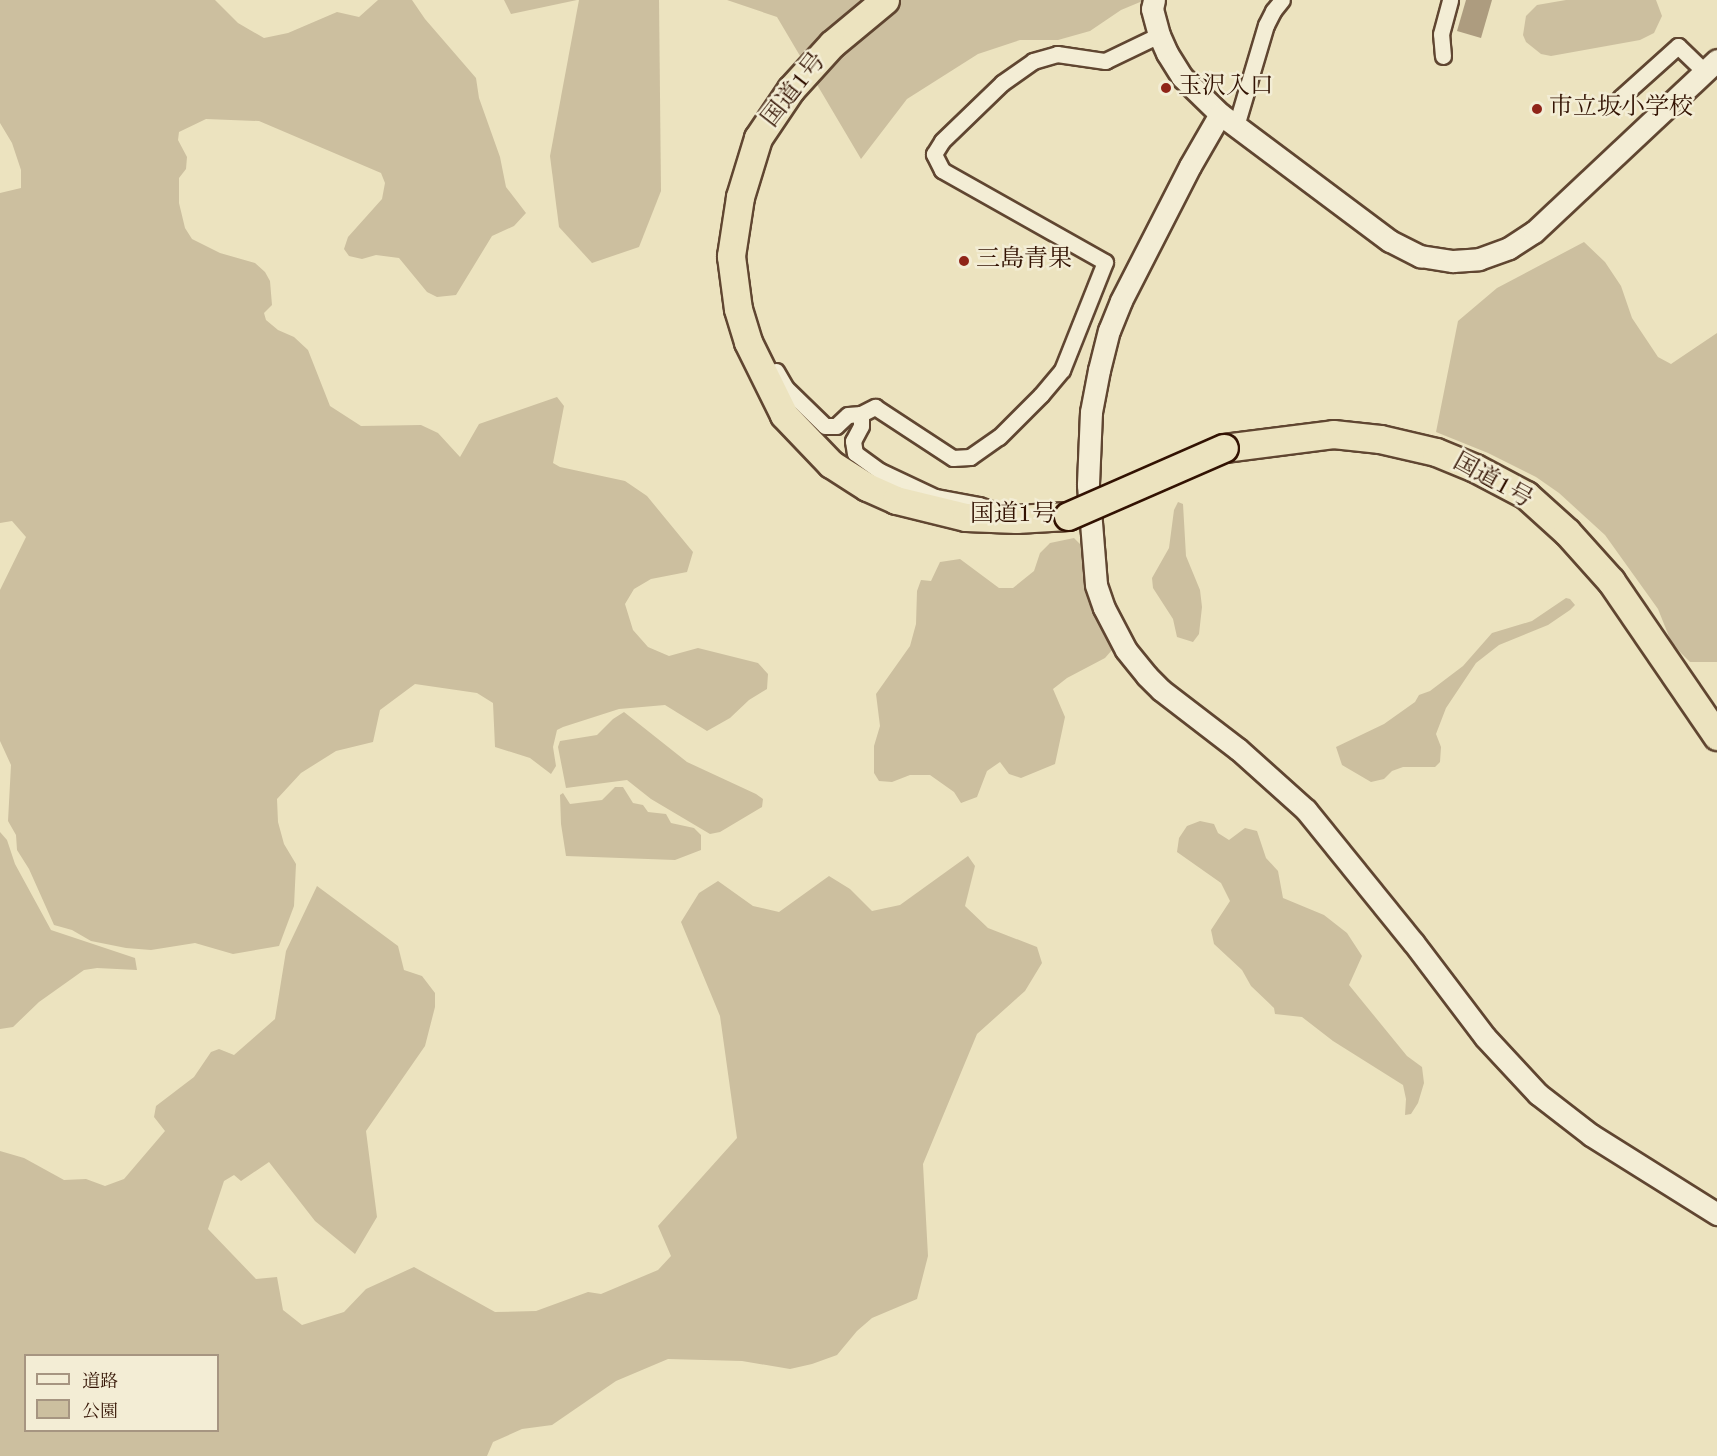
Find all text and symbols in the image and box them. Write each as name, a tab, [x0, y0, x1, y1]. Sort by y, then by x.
street label: 国道1号	[757, 48, 833, 134]
place label: 玉沢入口	[1178, 74, 1274, 102]
marker: 玉沢入口	[1159, 81, 1173, 95]
place label: 市立坂小学校	[1549, 95, 1693, 123]
marker: 市立坂小学校	[1530, 102, 1544, 116]
place label: 三島青果	[976, 247, 1072, 275]
marker: 三島青果	[957, 254, 971, 268]
street label: 国道1号	[1447, 449, 1537, 515]
street label: 国道1号	[970, 502, 1056, 530]
legend	[24, 1354, 219, 1432]
text: 道路	[82, 1373, 118, 1391]
text: 公園	[82, 1403, 118, 1421]

